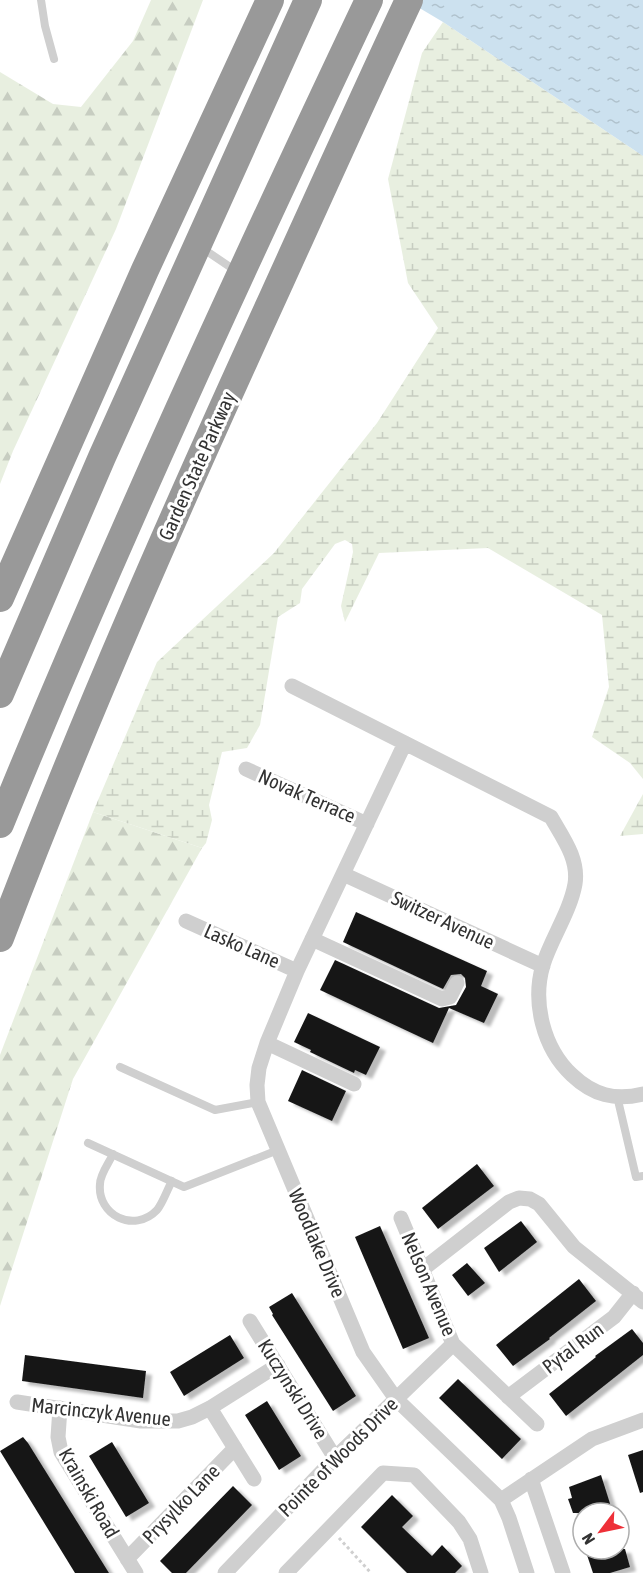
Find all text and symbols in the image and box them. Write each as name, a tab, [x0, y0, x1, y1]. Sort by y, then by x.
street label: Garden State Parkway	[153, 388, 240, 544]
street label: Novak Terrace	[255, 764, 359, 827]
street label: Switzer Avenue	[388, 886, 498, 953]
street label: Lasko Lane	[201, 919, 284, 972]
street label: Woodlake Drive	[284, 1185, 351, 1301]
street label: Nelson Avenue	[397, 1228, 462, 1339]
street label: Pytal Run	[538, 1317, 608, 1378]
street label: Kuczynski Drive	[254, 1335, 333, 1443]
street label: Pointe of Woods Drive	[273, 1392, 402, 1521]
street label: Marcinczyk Avenue	[30, 1393, 172, 1430]
street label: Krainski Road	[55, 1444, 124, 1542]
street label: Prysylko Lane	[137, 1459, 224, 1548]
north arrow	[571, 1501, 631, 1561]
text: N	[578, 1530, 598, 1548]

